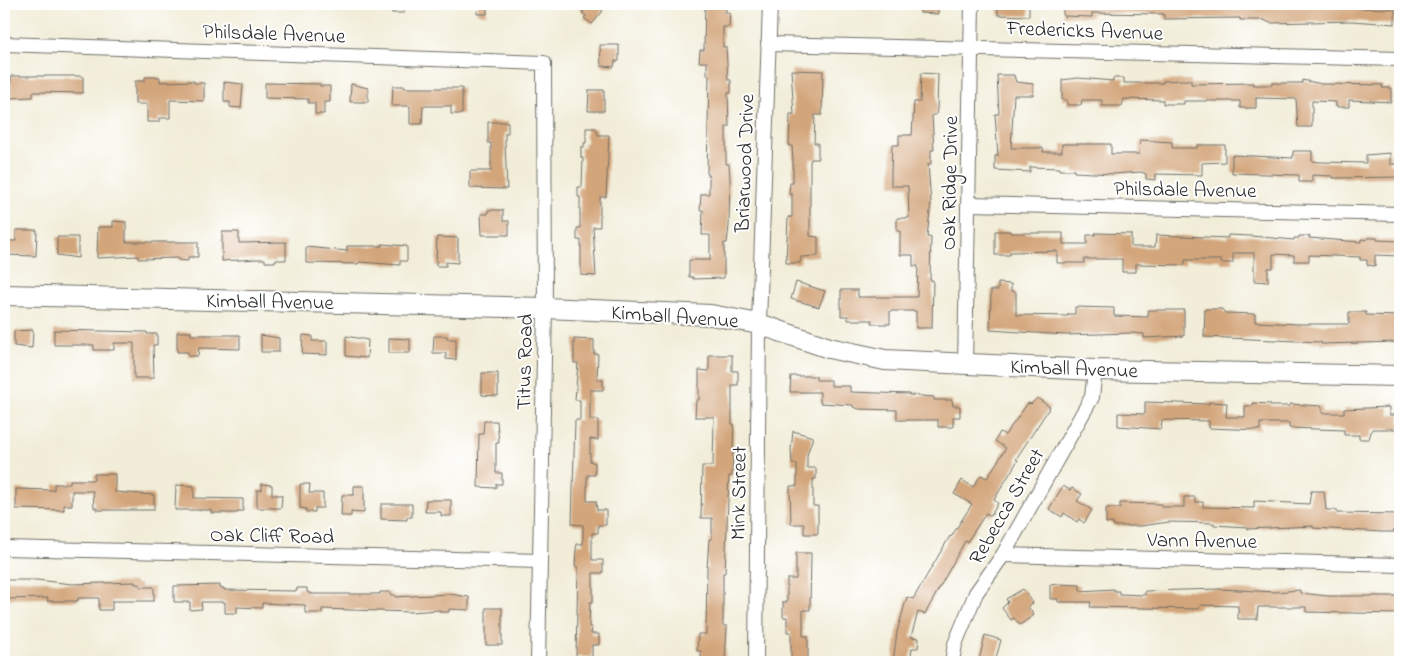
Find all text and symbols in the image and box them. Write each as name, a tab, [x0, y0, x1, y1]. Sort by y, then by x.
street label: Fredericks Avenue	[1005, 14, 1164, 50]
street label: Philsdale Avenue	[202, 18, 346, 53]
street label: Briarwood Drive	[729, 93, 763, 234]
street label: Oak Ridge Drive	[935, 115, 969, 251]
street label: Philsdale Avenue	[1113, 175, 1257, 207]
street label: Kimball Avenue	[206, 287, 335, 319]
street label: Kimball Avenue	[610, 299, 740, 337]
street label: Titus Road	[510, 313, 542, 411]
street label: Kimball Avenue	[1010, 353, 1139, 387]
street label: Rebecca Street	[962, 443, 1053, 571]
street label: Mink Street	[724, 446, 756, 540]
street label: Oak Cliff Road	[209, 521, 335, 553]
street label: Vann Avenue	[1146, 526, 1258, 558]

